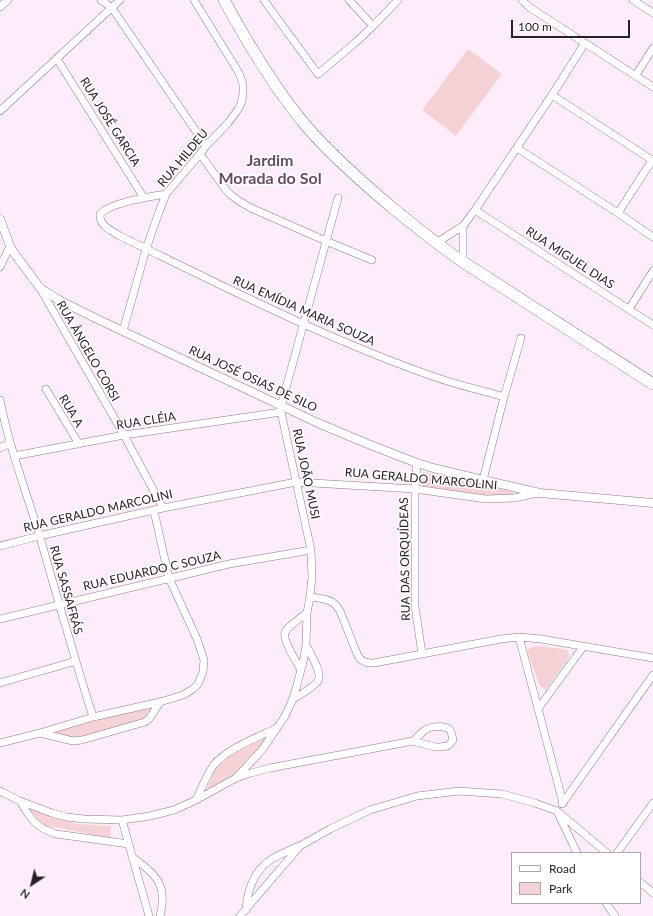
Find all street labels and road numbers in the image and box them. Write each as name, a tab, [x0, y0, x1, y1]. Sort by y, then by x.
street label: RUA JOSÉ GARCIA	[77, 75, 143, 169]
street label: RUA HILDEU	[155, 126, 211, 190]
street label: RUA MIGUEL DIAS	[523, 224, 617, 292]
street label: RUA EMÍDIA MARIA SOUZA	[231, 273, 377, 349]
street label: RUA ÂNGELO CORSI	[53, 298, 123, 404]
street label: RUA JOSÉ OSIAS DE SILO	[187, 343, 319, 415]
street label: RUA A	[56, 392, 86, 430]
street label: RUA CLÉIA	[115, 409, 177, 433]
street label: RUA JOÃO MUSI	[289, 427, 323, 521]
street label: RUA GERALDO MARCOLINI	[344, 465, 498, 493]
street label: RUA GERALDO MARCOLINI	[22, 487, 174, 535]
street label: RUA DAS ORQUÍDEAS	[397, 497, 413, 621]
street label: RUA SASSAFRÁS	[46, 544, 86, 636]
street label: RUA EDUARDO C SOUZA	[82, 548, 222, 594]

